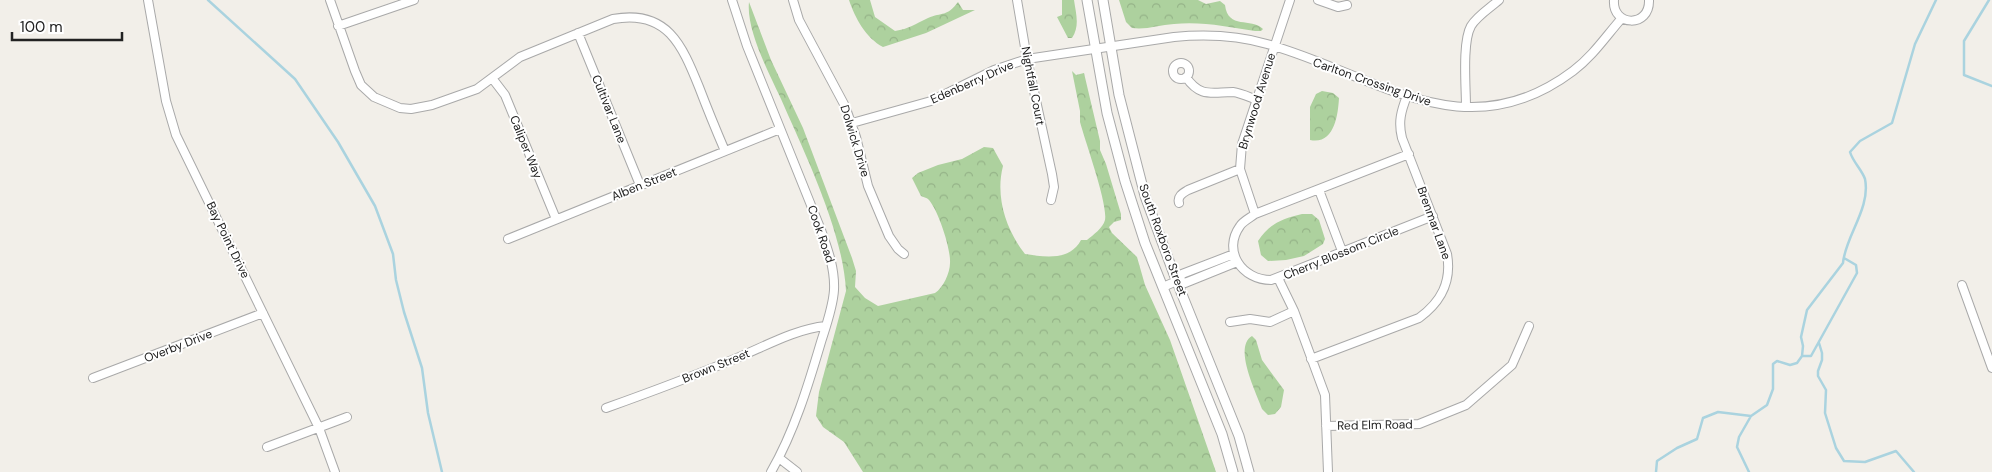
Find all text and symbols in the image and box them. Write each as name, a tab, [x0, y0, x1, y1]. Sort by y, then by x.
scale bar	[12, 10, 122, 42]
text: 100 m	[20, 17, 63, 37]
street label: Nightfall Court	[1018, 45, 1049, 127]
street label: Brynwood Avenue	[1235, 51, 1279, 151]
street label: Carlton Crossing Drive	[1311, 54, 1433, 110]
street label: Edenberry Drive	[928, 56, 1016, 108]
street label: Cultivar Lane	[588, 72, 630, 146]
street label: Dolwick Drive	[836, 103, 874, 179]
street label: Caliper Way	[506, 113, 546, 181]
street label: Alben Street	[609, 164, 679, 204]
street label: South Roxboro Street	[1135, 182, 1191, 299]
street label: Brenmar Lane	[1413, 184, 1455, 262]
street label: Bay Point Drive	[203, 199, 254, 281]
street label: Cook Road	[804, 203, 838, 265]
street label: Cherry Blossom Circle	[1281, 222, 1401, 283]
street label: Overby Drive	[142, 326, 215, 366]
street label: Brown Street	[680, 345, 752, 387]
street label: Red Elm Road	[1337, 416, 1413, 434]

